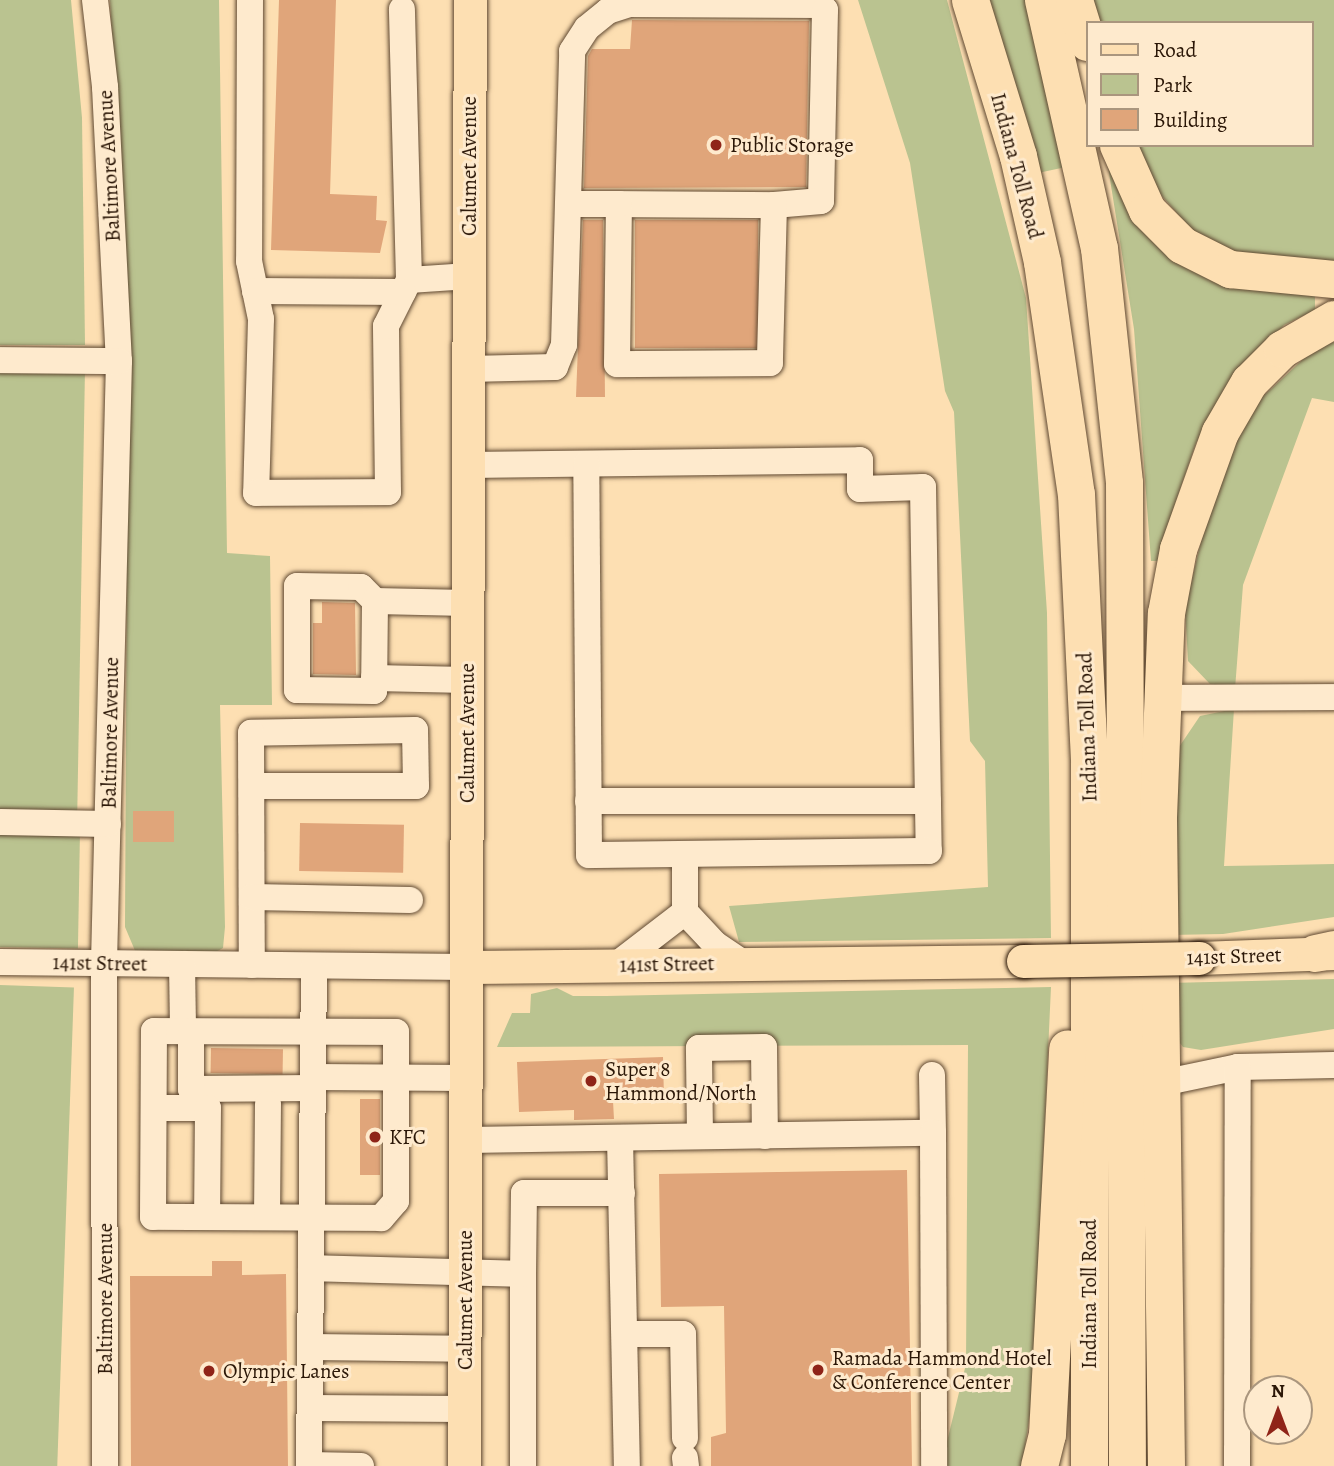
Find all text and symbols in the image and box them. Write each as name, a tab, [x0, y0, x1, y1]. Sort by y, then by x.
legend	[1086, 21, 1313, 147]
text: Road	[1153, 36, 1197, 64]
text: Park	[1153, 71, 1192, 99]
street label: Baltimore Avenue	[92, 89, 126, 243]
street label: Indiana Toll Road	[985, 90, 1049, 242]
street label: Calumet Avenue	[456, 96, 482, 236]
text: Building	[1153, 106, 1227, 134]
place label: Public Storage	[730, 132, 854, 158]
marker: Public Storage	[708, 137, 724, 153]
street label: Indiana Toll Road	[1072, 652, 1102, 802]
street label: Baltimore Avenue	[96, 657, 124, 809]
street label: Calumet Avenue	[454, 663, 480, 803]
street label: 141st Street	[1186, 942, 1282, 970]
street label: 141st Street	[52, 950, 148, 976]
street label: 141st Street	[619, 951, 715, 977]
place label: Super 8 Hammond/North	[605, 1056, 757, 1106]
marker: Super 8 Hammond/North	[583, 1073, 599, 1089]
place label: KFC	[389, 1124, 426, 1150]
marker: KFC	[367, 1129, 383, 1145]
street label: Indiana Toll Road	[1076, 1219, 1102, 1369]
street label: Baltimore Avenue	[92, 1223, 118, 1375]
street label: Calumet Avenue	[452, 1230, 478, 1370]
place label: Ramada Hammond Hotel & Conference Center	[832, 1345, 1052, 1395]
place label: Olympic Lanes	[223, 1358, 349, 1384]
marker: Ramada Hammond Hotel & Conference Center	[810, 1362, 826, 1378]
marker: Olympic Lanes	[201, 1363, 217, 1379]
north arrow	[1243, 1375, 1313, 1445]
text: N	[1271, 1378, 1285, 1404]

